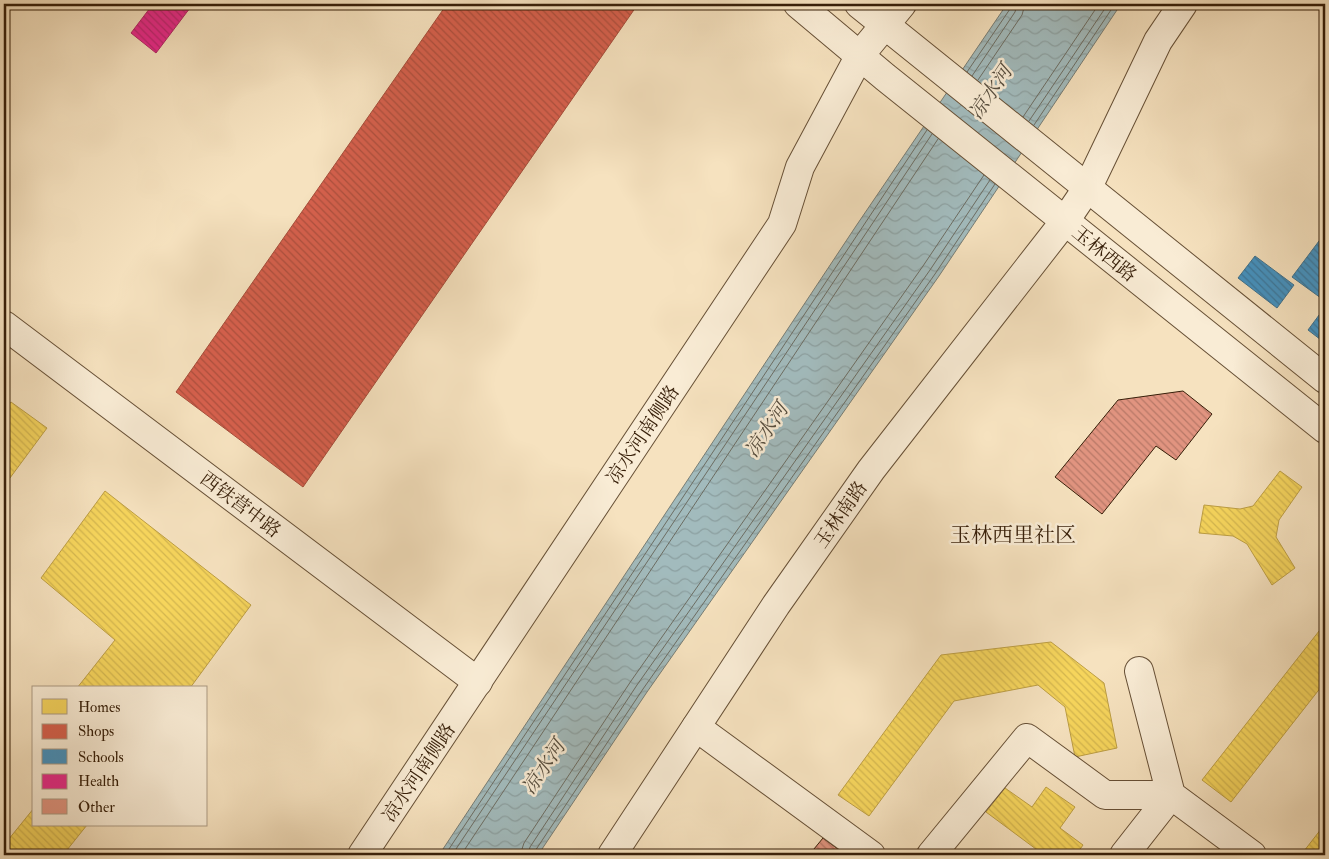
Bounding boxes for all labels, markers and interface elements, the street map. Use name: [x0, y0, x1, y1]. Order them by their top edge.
water label: 凉水河: [963, 58, 1019, 124]
street label: 玉林西路: [1067, 221, 1141, 287]
street label: 凉水河南侧路: [601, 381, 685, 489]
water label: 凉水河: [739, 396, 795, 462]
street label: 西铁营中路: [195, 467, 286, 543]
street label: 玉林南路: [809, 477, 872, 553]
district label: 玉林西里社区: [950, 522, 1076, 549]
legend: [32, 686, 208, 826]
text: Homes: [78, 698, 120, 717]
street label: 凉水河南侧路: [377, 719, 461, 827]
text: Shops: [78, 722, 114, 742]
water label: 凉水河: [516, 733, 572, 799]
text: Schools: [78, 748, 124, 767]
text: Health: [78, 772, 119, 791]
text: Other: [78, 798, 115, 817]

